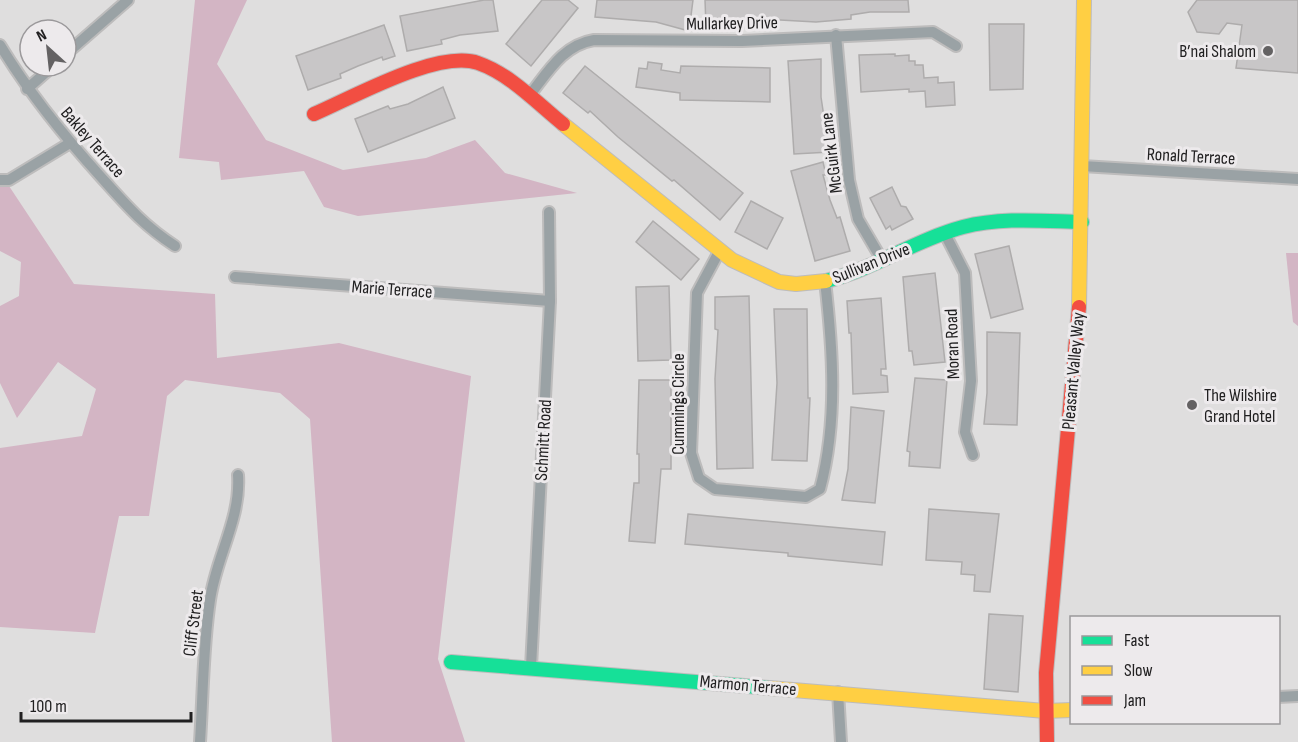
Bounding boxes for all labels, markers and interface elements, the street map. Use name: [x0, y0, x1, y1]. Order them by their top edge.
street label: Mullarkey Drive: [686, 12, 778, 35]
north arrow: [18, 18, 78, 78]
text: N: [34, 26, 50, 46]
place label: B’nai Shalom: [1179, 41, 1256, 62]
marker: B’nai Shalom: [1261, 44, 1275, 58]
street label: Bakley Terrace: [56, 103, 129, 182]
street label: McGuirk Lane: [816, 111, 847, 195]
street label: Ronald Terrace: [1146, 144, 1236, 169]
street label: Sullivan Drive: [830, 239, 913, 288]
street label: Marie Terrace: [351, 276, 433, 303]
street label: Moran Road: [941, 308, 964, 380]
street label: Pleasant Valley Way: [1058, 311, 1089, 431]
street label: Cummings Circle: [668, 353, 689, 455]
place label: The Wilshire Grand Hotel: [1204, 385, 1277, 427]
marker: The Wilshire Grand Hotel: [1185, 398, 1199, 412]
street label: Schmitt Road: [531, 399, 556, 481]
street label: Cliff Street: [179, 588, 208, 658]
legend: [1070, 616, 1280, 724]
text: Fast: [1124, 630, 1150, 651]
text: Slow: [1124, 660, 1153, 681]
street label: Marmon Terrace: [699, 671, 797, 700]
scale bar: [21, 685, 190, 723]
text: Jam: [1123, 690, 1146, 711]
text: 100 m: [30, 696, 67, 717]

